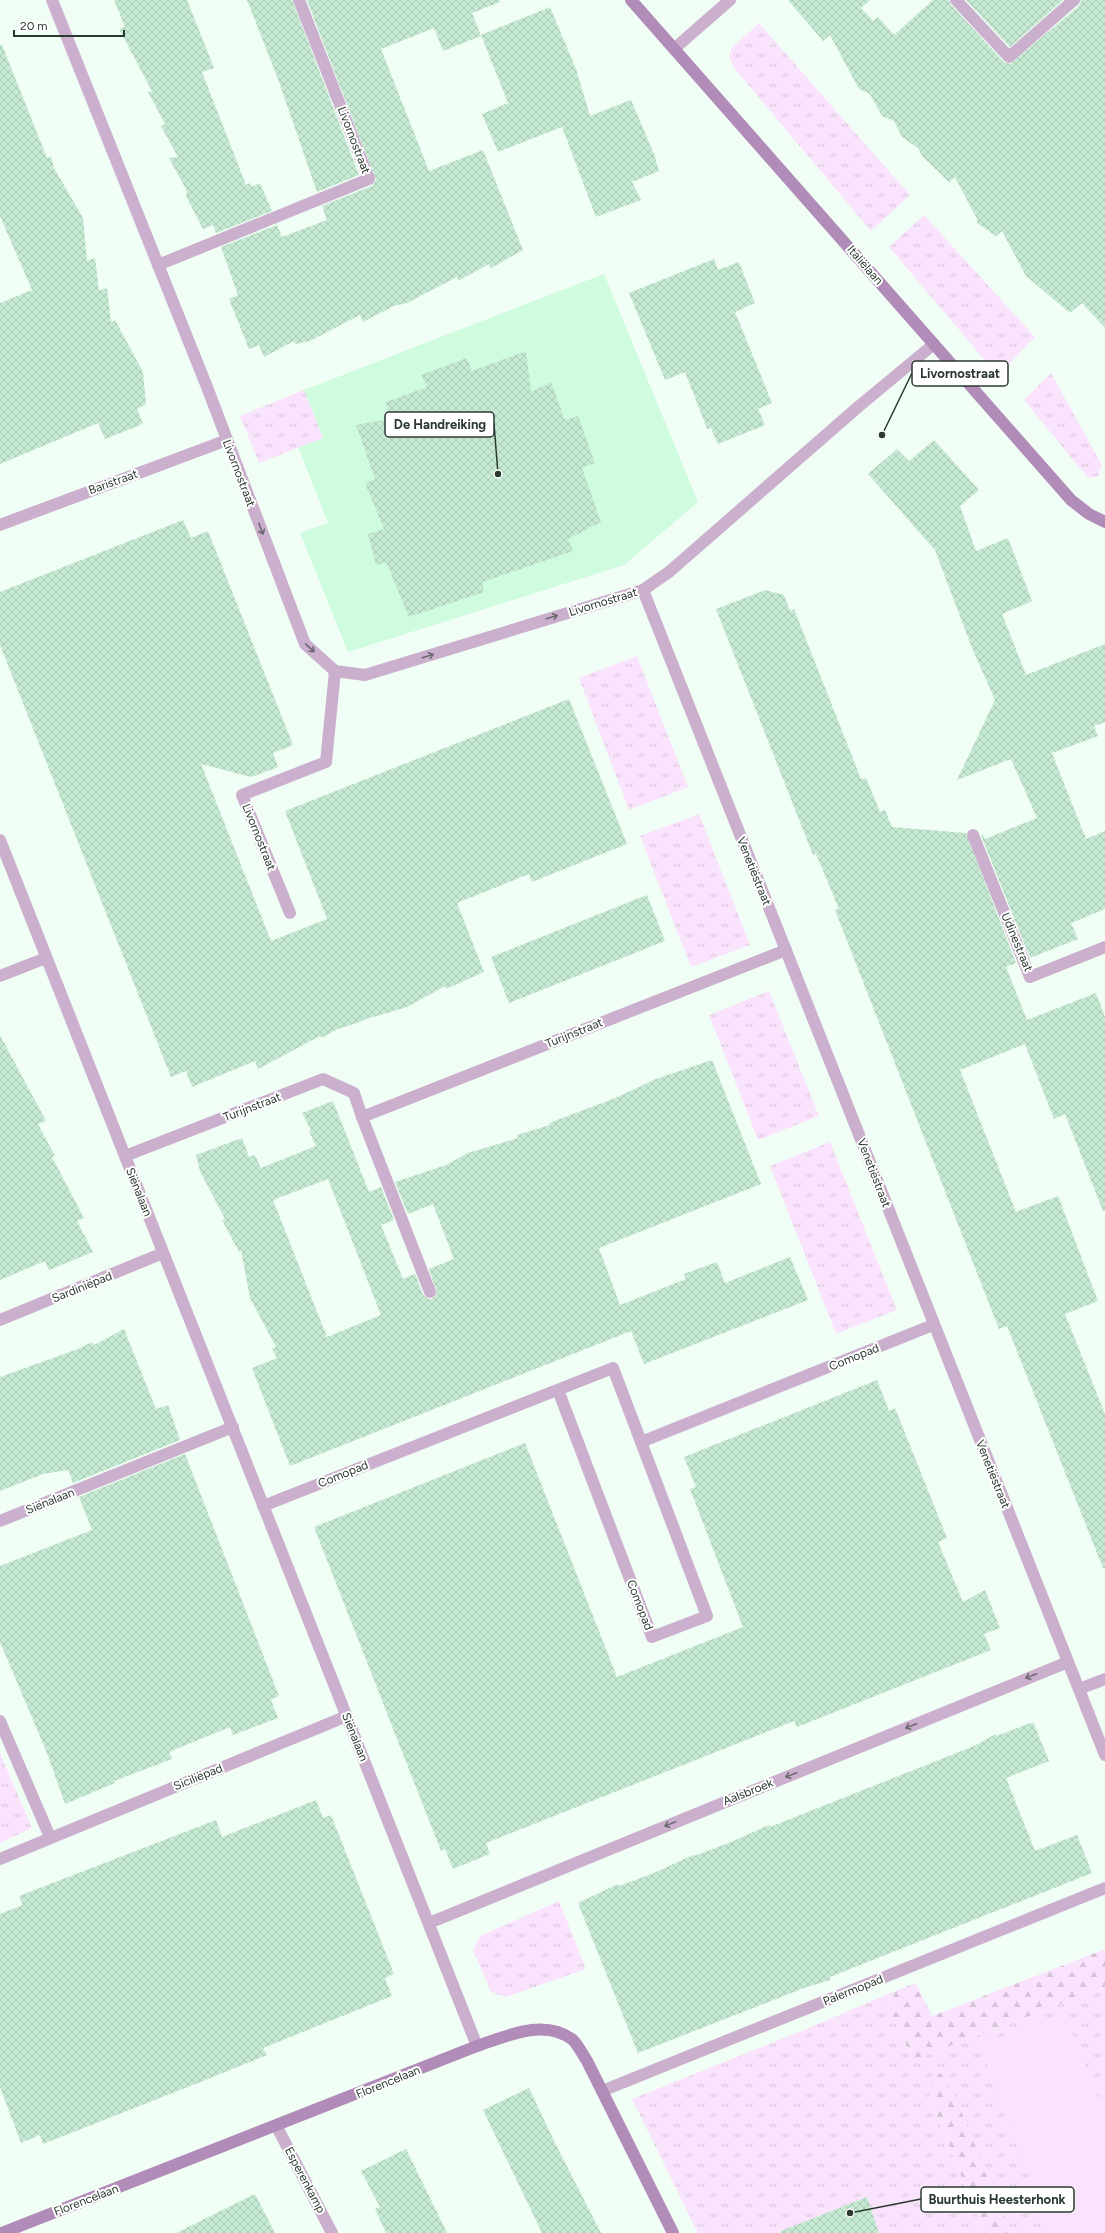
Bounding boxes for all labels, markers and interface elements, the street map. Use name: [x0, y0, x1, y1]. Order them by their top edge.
scale bar: [14, 12, 124, 38]
text: 20 m: [20, 19, 48, 33]
street label: Livornostraat: [335, 104, 373, 176]
street label: Italiëlaan: [844, 243, 886, 288]
callout: Livornostraat: [912, 361, 1008, 386]
text: Livornostraat: [920, 366, 1000, 381]
callout: De Handreiking: [385, 412, 494, 437]
text: De Handreiking: [394, 417, 486, 432]
street label: Livornostraat: [220, 437, 258, 509]
street label: Baristraat: [87, 467, 140, 497]
one-way arrow: [257, 522, 265, 534]
street label: Livornostraat: [567, 585, 639, 619]
one-way arrow: [545, 613, 558, 620]
one-way arrow: [305, 643, 315, 653]
one-way arrow: [421, 652, 434, 659]
street label: Livornostraat: [239, 802, 279, 873]
street label: Venetiëstraat: [734, 835, 774, 908]
street label: Udinestraat: [998, 910, 1036, 974]
street label: Turijnstraat: [543, 1015, 605, 1051]
street label: Turijnstraat: [221, 1089, 283, 1124]
street label: Venetiëstraat: [854, 1137, 894, 1210]
street label: Siënalaan: [123, 1166, 155, 1219]
street label: Sardiniëpad: [50, 1269, 114, 1305]
street label: Comopad: [827, 1341, 881, 1373]
street label: Venetiëstraat: [973, 1438, 1013, 1511]
street label: Comopad: [316, 1458, 370, 1490]
street label: Siënalaan: [24, 1485, 77, 1517]
street label: Comopad: [624, 1578, 656, 1632]
one-way arrow: [1026, 1673, 1038, 1681]
street label: Siënalaan: [339, 1711, 371, 1764]
one-way arrow: [906, 1722, 918, 1730]
street label: Siciliëpad: [171, 1761, 225, 1793]
one-way arrow: [785, 1771, 797, 1779]
street label: Aalsbroek: [721, 1776, 775, 1808]
one-way arrow: [665, 1820, 677, 1828]
street label: Palermopad: [821, 1972, 885, 2008]
street label: Florencelaan: [354, 2063, 422, 2101]
street label: Esperenkamp: [282, 2145, 328, 2215]
street label: Florencelaan: [52, 2181, 121, 2219]
callout: Buurthuis Heesterhonk: [921, 2187, 1074, 2212]
text: Buurthuis Heesterhonk: [928, 2192, 1066, 2207]

